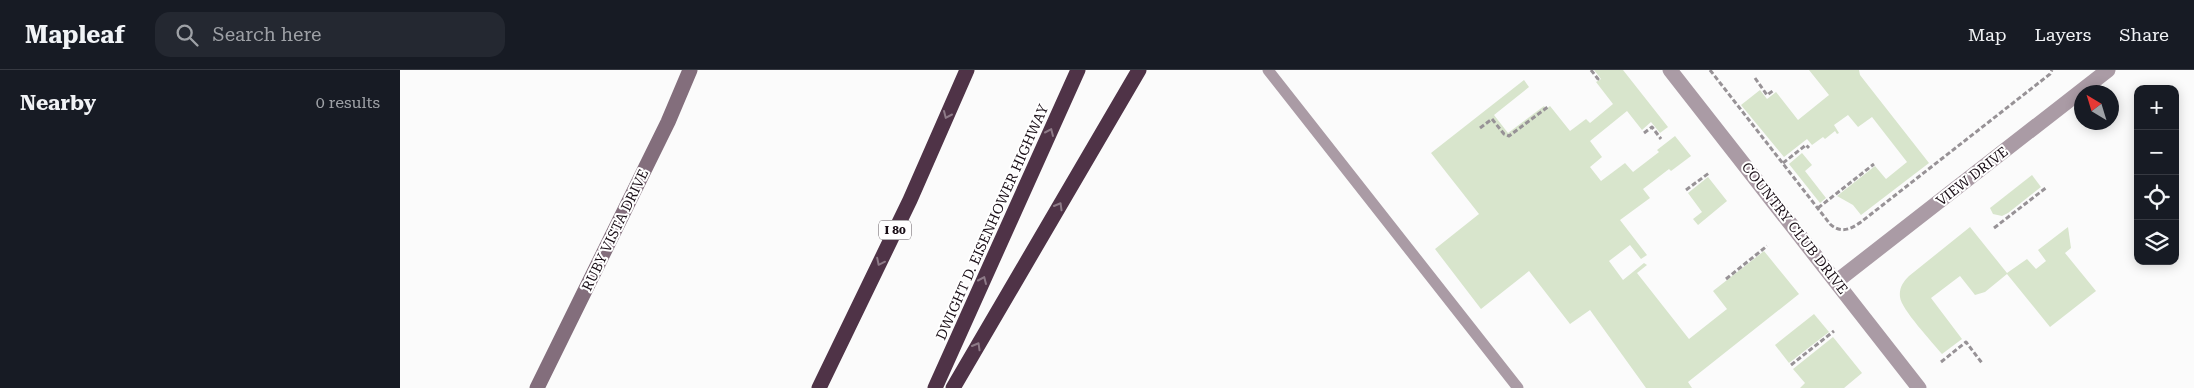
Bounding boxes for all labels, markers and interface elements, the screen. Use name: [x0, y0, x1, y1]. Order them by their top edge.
search box: [155, 12, 505, 57]
text: Mapleaf: [25, 21, 125, 49]
icon: search: [173, 21, 201, 49]
text: Search here: [213, 23, 321, 46]
text: Map: [1968, 24, 2007, 45]
text: Layers: [2035, 24, 2091, 45]
text: Share: [2119, 24, 2169, 45]
north arrow: [2074, 85, 2119, 130]
map controls: [2134, 85, 2179, 265]
button: +: [2134, 85, 2179, 130]
text: Nearby: [20, 91, 96, 115]
text: 0 results: [316, 93, 380, 112]
street label: DWIGHT D. EISENHOWER HIGHWAY: [933, 101, 1052, 342]
one-way arrow: [943, 110, 954, 119]
one-way arrow: [1044, 128, 1055, 137]
button: −: [2134, 130, 2179, 175]
street label: VIEW DRIVE: [1933, 143, 2011, 209]
street label: COUNTRY CLUB DRIVE: [1739, 159, 1851, 297]
street label: RUBY VISTA DRIVE: [579, 167, 651, 293]
button: locate: [2134, 175, 2179, 220]
one-way arrow: [1053, 202, 1063, 211]
road number: I 80: [879, 220, 911, 240]
button: layers: [2134, 220, 2179, 265]
one-way arrow: [875, 257, 886, 266]
one-way arrow: [977, 276, 988, 285]
one-way arrow: [971, 342, 981, 351]

